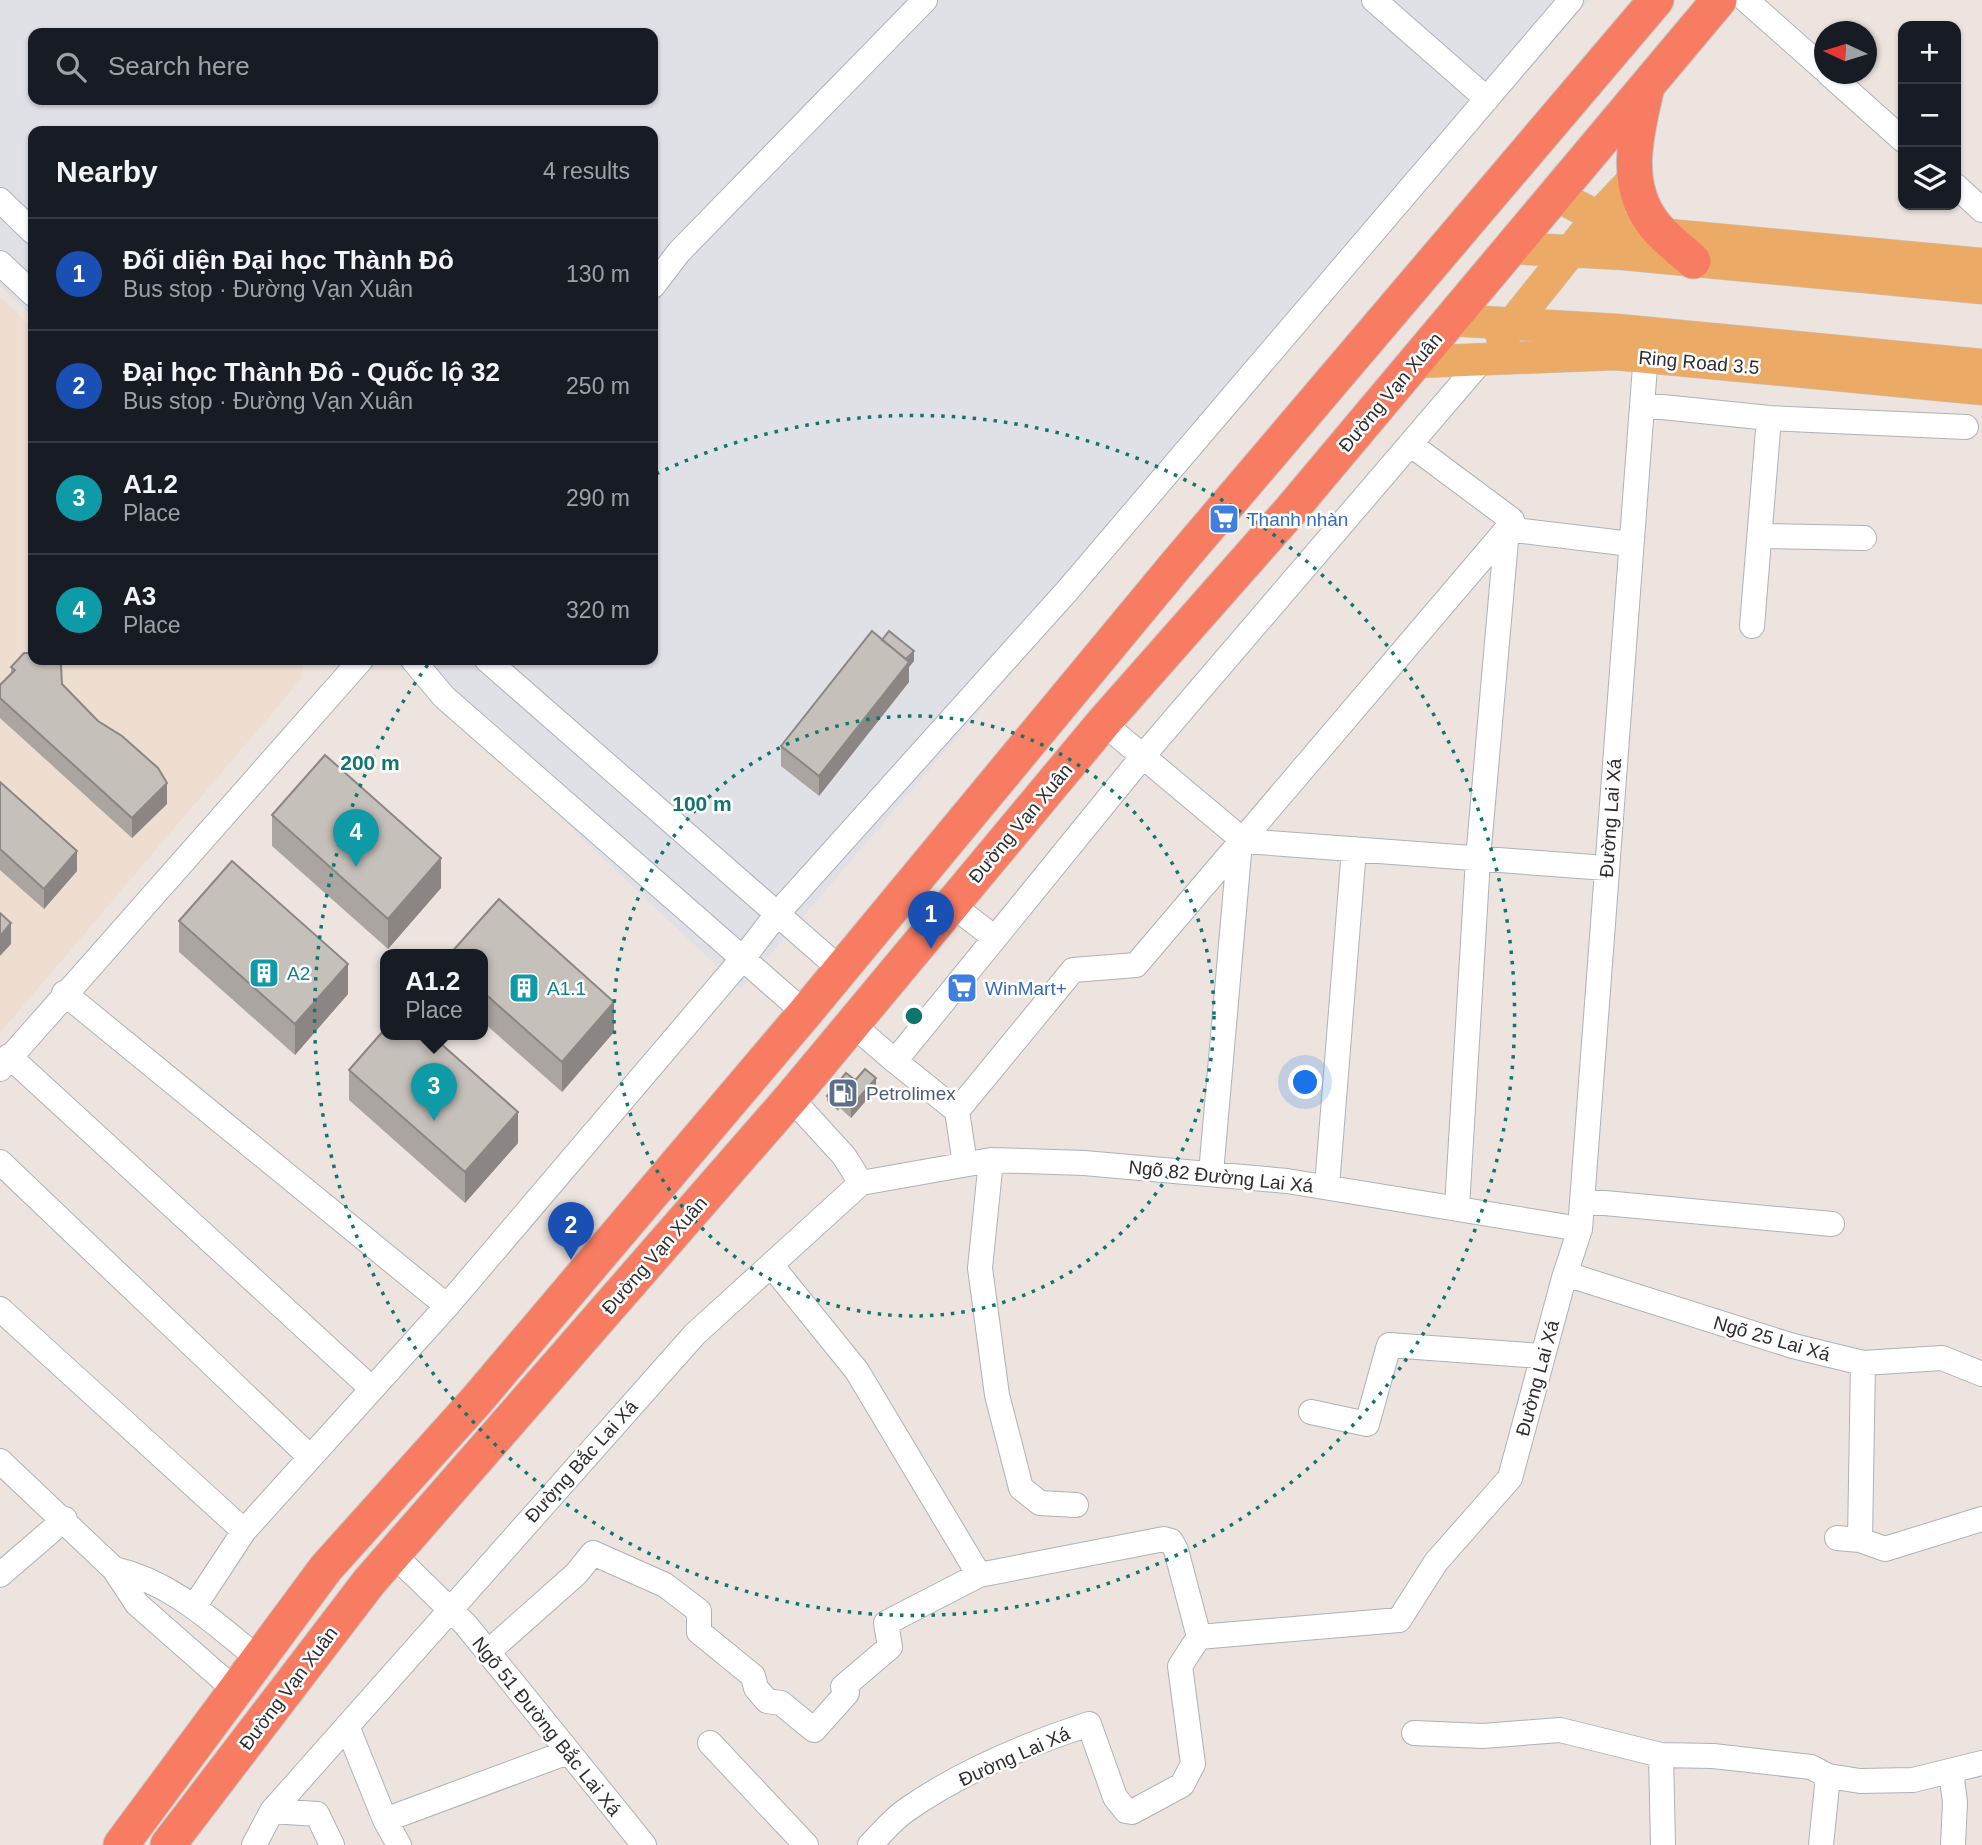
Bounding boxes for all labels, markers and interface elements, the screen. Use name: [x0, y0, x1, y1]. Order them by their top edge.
north arrow: [1814, 21, 1877, 84]
map controls: [1898, 21, 1961, 210]
button: +: [1898, 21, 1961, 84]
search box: [28, 28, 658, 105]
icon: search: [52, 48, 90, 86]
text: Search here: [108, 51, 250, 81]
button: −: [1898, 84, 1961, 147]
button: layers: [1898, 147, 1961, 210]
text: Nearby: [56, 155, 158, 188]
text: 4 results: [543, 158, 630, 184]
text: Đối diện Đại học Thành Đô: [123, 245, 454, 275]
text: 1: [73, 261, 85, 287]
text: 130 m: [566, 261, 630, 287]
text: Bus stop · Đường Vạn Xuân: [123, 276, 413, 302]
street label: Đường Vạn Xuân: [1335, 329, 1446, 456]
street label: Ring Road 3.5: [1638, 347, 1760, 378]
text: Đại học Thành Đô - Quốc lộ 32: [123, 357, 500, 387]
text: 2: [73, 373, 85, 399]
text: 250 m: [566, 373, 630, 399]
text: Bus stop · Đường Vạn Xuân: [123, 388, 413, 414]
text: A1.2: [123, 469, 178, 499]
text: 3: [73, 485, 85, 511]
text: 290 m: [566, 485, 630, 511]
text: Place: [123, 500, 181, 526]
supermarket icon: Thanh nhàn: [1207, 502, 1241, 536]
place label: Thanh nhàn: [1247, 509, 1348, 530]
text: A3: [123, 581, 156, 611]
text: 4: [73, 597, 85, 623]
text: 320 m: [566, 597, 630, 623]
text: Place: [123, 612, 181, 638]
text: 200 m: [340, 751, 400, 774]
street label: Đường Lai Xá: [1596, 757, 1625, 878]
street label: Đường Vạn Xuân: [965, 760, 1076, 887]
text: 100 m: [672, 792, 732, 815]
pin: 4: [333, 809, 379, 867]
pin: 1: [908, 891, 954, 949]
popup: [380, 949, 488, 1040]
building icon: A2: [247, 956, 281, 990]
place label: A2: [287, 963, 310, 984]
text: A1.2: [405, 966, 460, 996]
building icon: A1.1: [507, 971, 541, 1005]
supermarket icon: WinMart+: [945, 971, 979, 1005]
place label: A1.1: [547, 978, 586, 999]
place label: WinMart+: [985, 978, 1067, 999]
text: Place: [405, 997, 463, 1023]
centre of rings: [902, 1004, 926, 1028]
pin: 3: [411, 1063, 457, 1121]
your location: [1288, 1065, 1322, 1099]
fuel station icon: Petrolimex: [826, 1076, 860, 1110]
place label: Petrolimex: [866, 1083, 956, 1104]
street label: Ngõ 82 Đường Lai Xá: [1127, 1156, 1315, 1197]
street label: Đường Vạn Xuân: [598, 1192, 711, 1318]
pin: 2: [548, 1202, 594, 1260]
street label: Ngõ 25 Lai Xá: [1711, 1312, 1833, 1365]
street label: Đường Lai Xá: [1512, 1317, 1563, 1438]
street label: Đường Bắc Lai Xá: [521, 1396, 642, 1527]
street label: Đường Vạn Xuân: [235, 1623, 342, 1754]
street label: Ngõ 51 Đường Bắc Lai Xá: [468, 1633, 625, 1820]
street label: Đường Lai Xá: [955, 1722, 1073, 1790]

